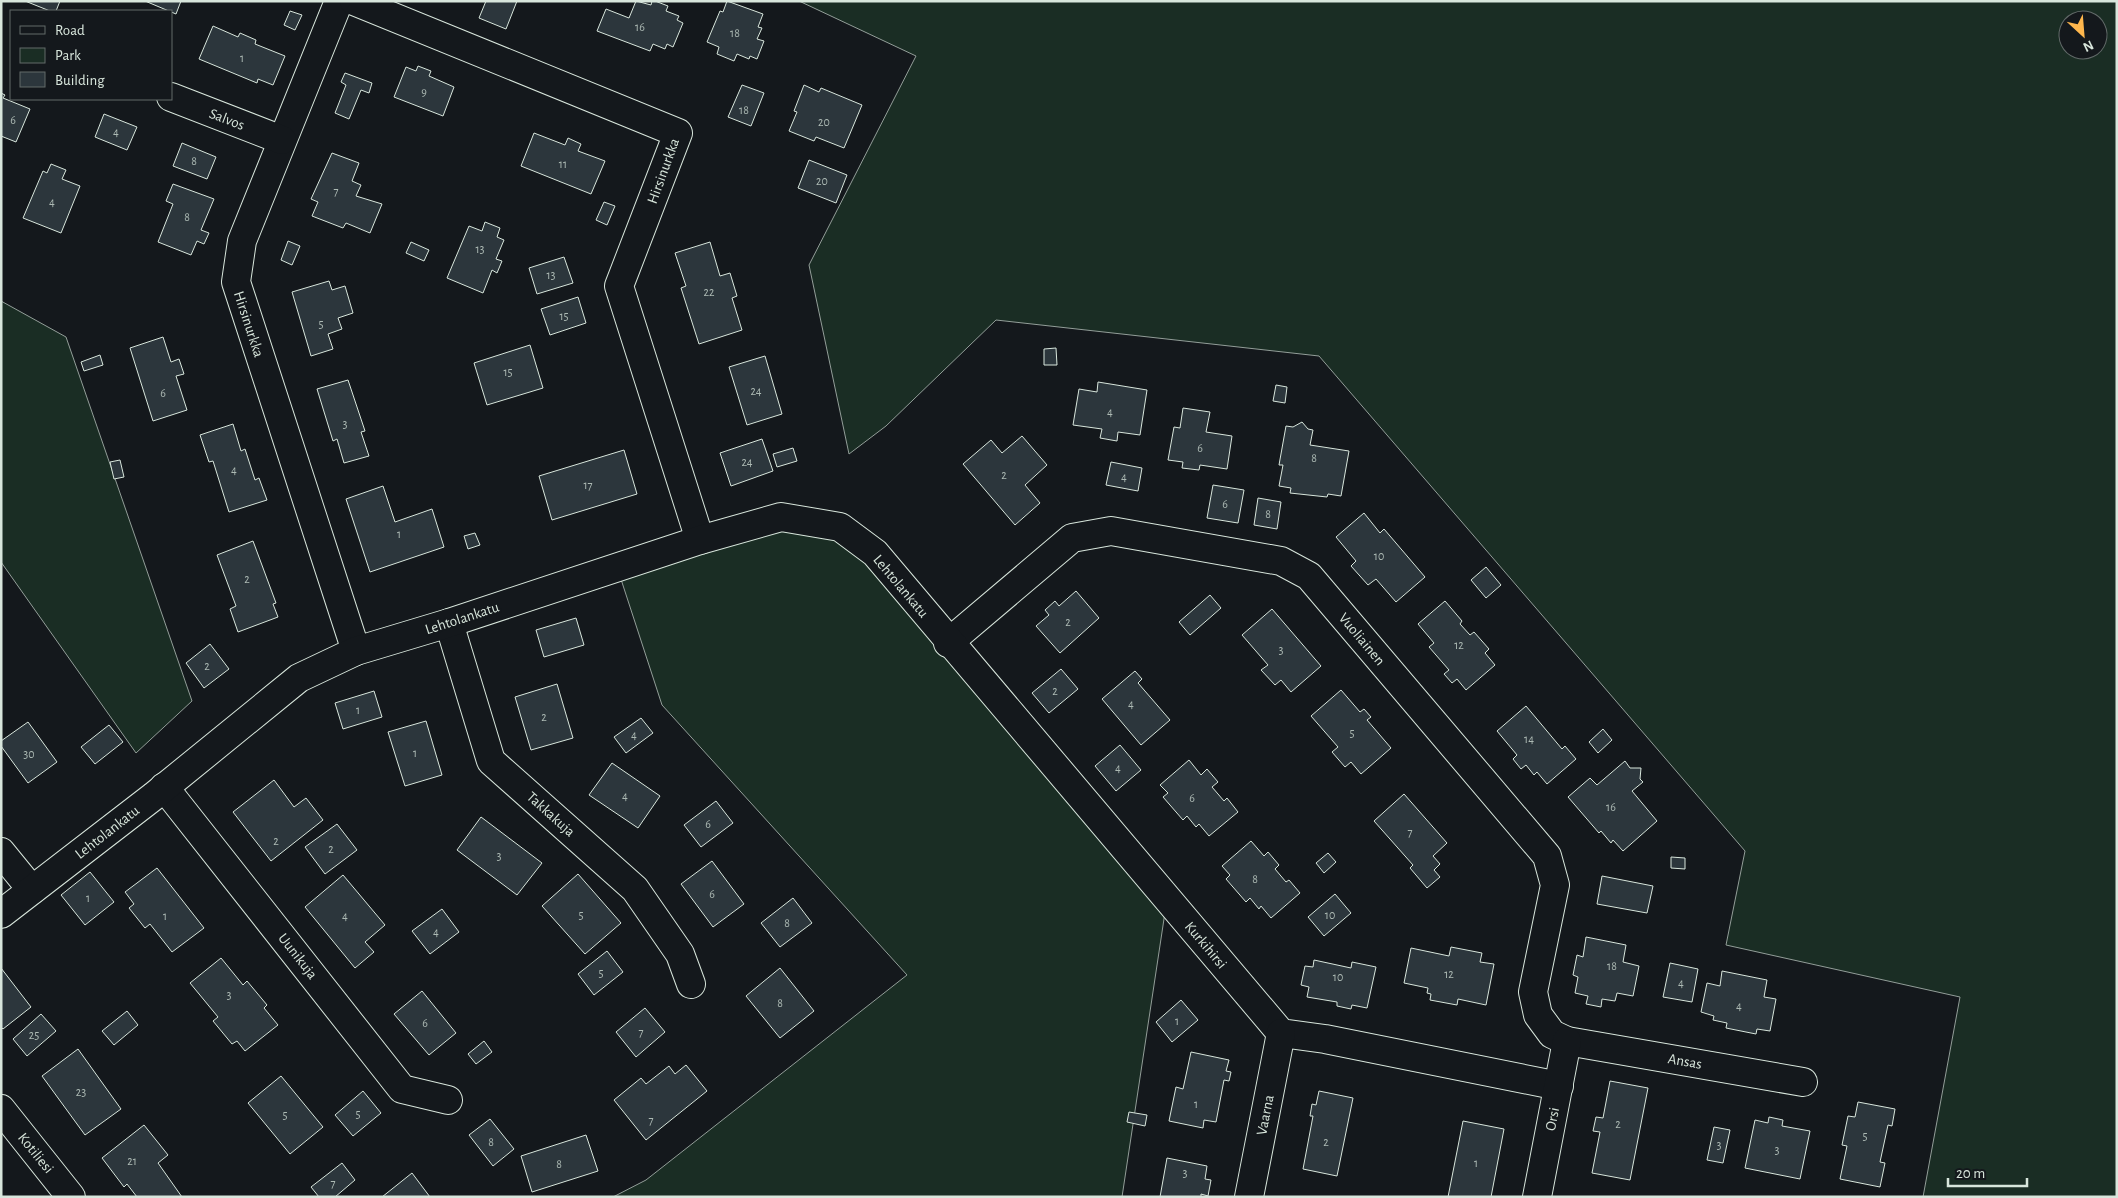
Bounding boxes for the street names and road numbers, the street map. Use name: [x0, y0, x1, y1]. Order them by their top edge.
street label: Salvos: [207, 106, 247, 133]
street label: Hirsinurkka: [645, 136, 682, 206]
street label: Hirsinurkka: [231, 289, 266, 359]
street label: Lehtolankatu: [870, 552, 931, 621]
street label: Lehtolankatu: [423, 599, 501, 637]
street label: Vuoliainen: [1336, 610, 1388, 668]
street label: Takkakuja: [524, 789, 578, 840]
street label: Lehtolankatu: [72, 803, 142, 862]
street label: Kurkihirsi: [1182, 919, 1229, 972]
street label: Uunikuja: [275, 931, 320, 982]
street label: Ansas: [1667, 1051, 1703, 1072]
street label: Vaarna: [1254, 1094, 1277, 1137]
street label: Orsi: [1543, 1106, 1562, 1132]
street label: Kotiliesi: [15, 1130, 56, 1176]

